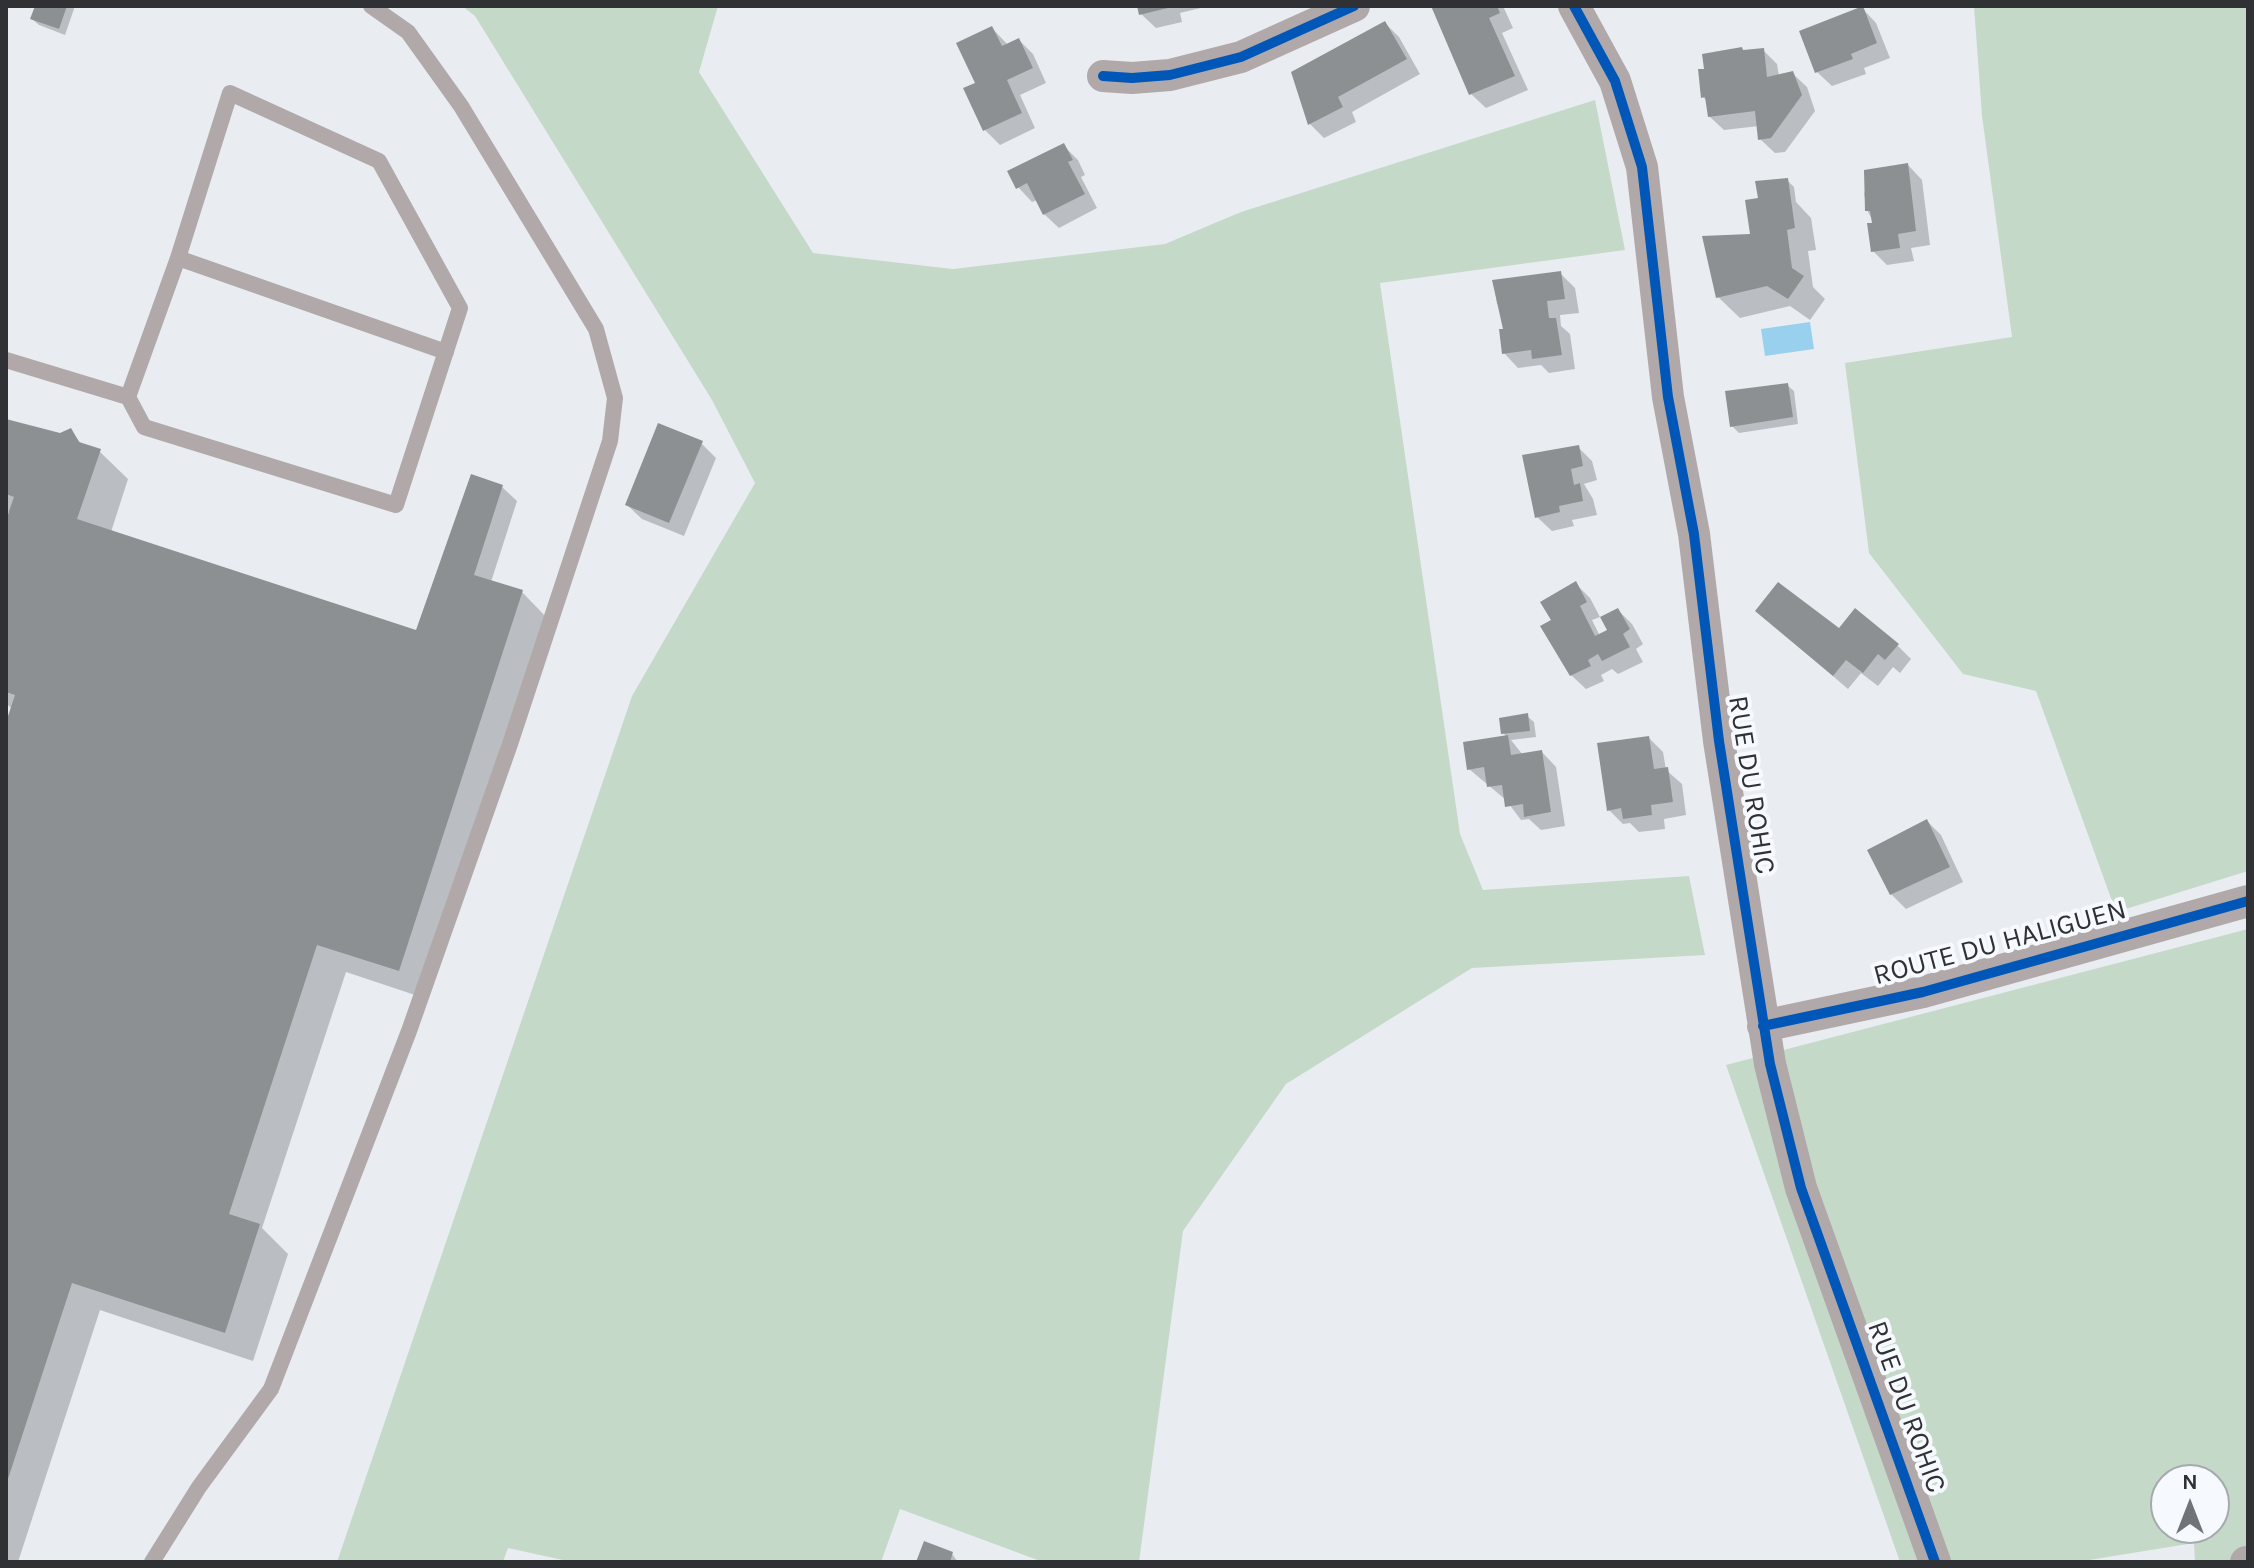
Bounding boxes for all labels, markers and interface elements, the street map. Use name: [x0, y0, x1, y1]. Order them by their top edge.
street label: RUE DU ROHIC: [1720, 693, 1782, 877]
street label: ROUTE DU HALIGUEN: [1870, 893, 2130, 993]
street label: RUE DU ROHIC: [1859, 1317, 1953, 1497]
north arrow: [2150, 1464, 2230, 1544]
text: N: [2182, 1469, 2198, 1495]

